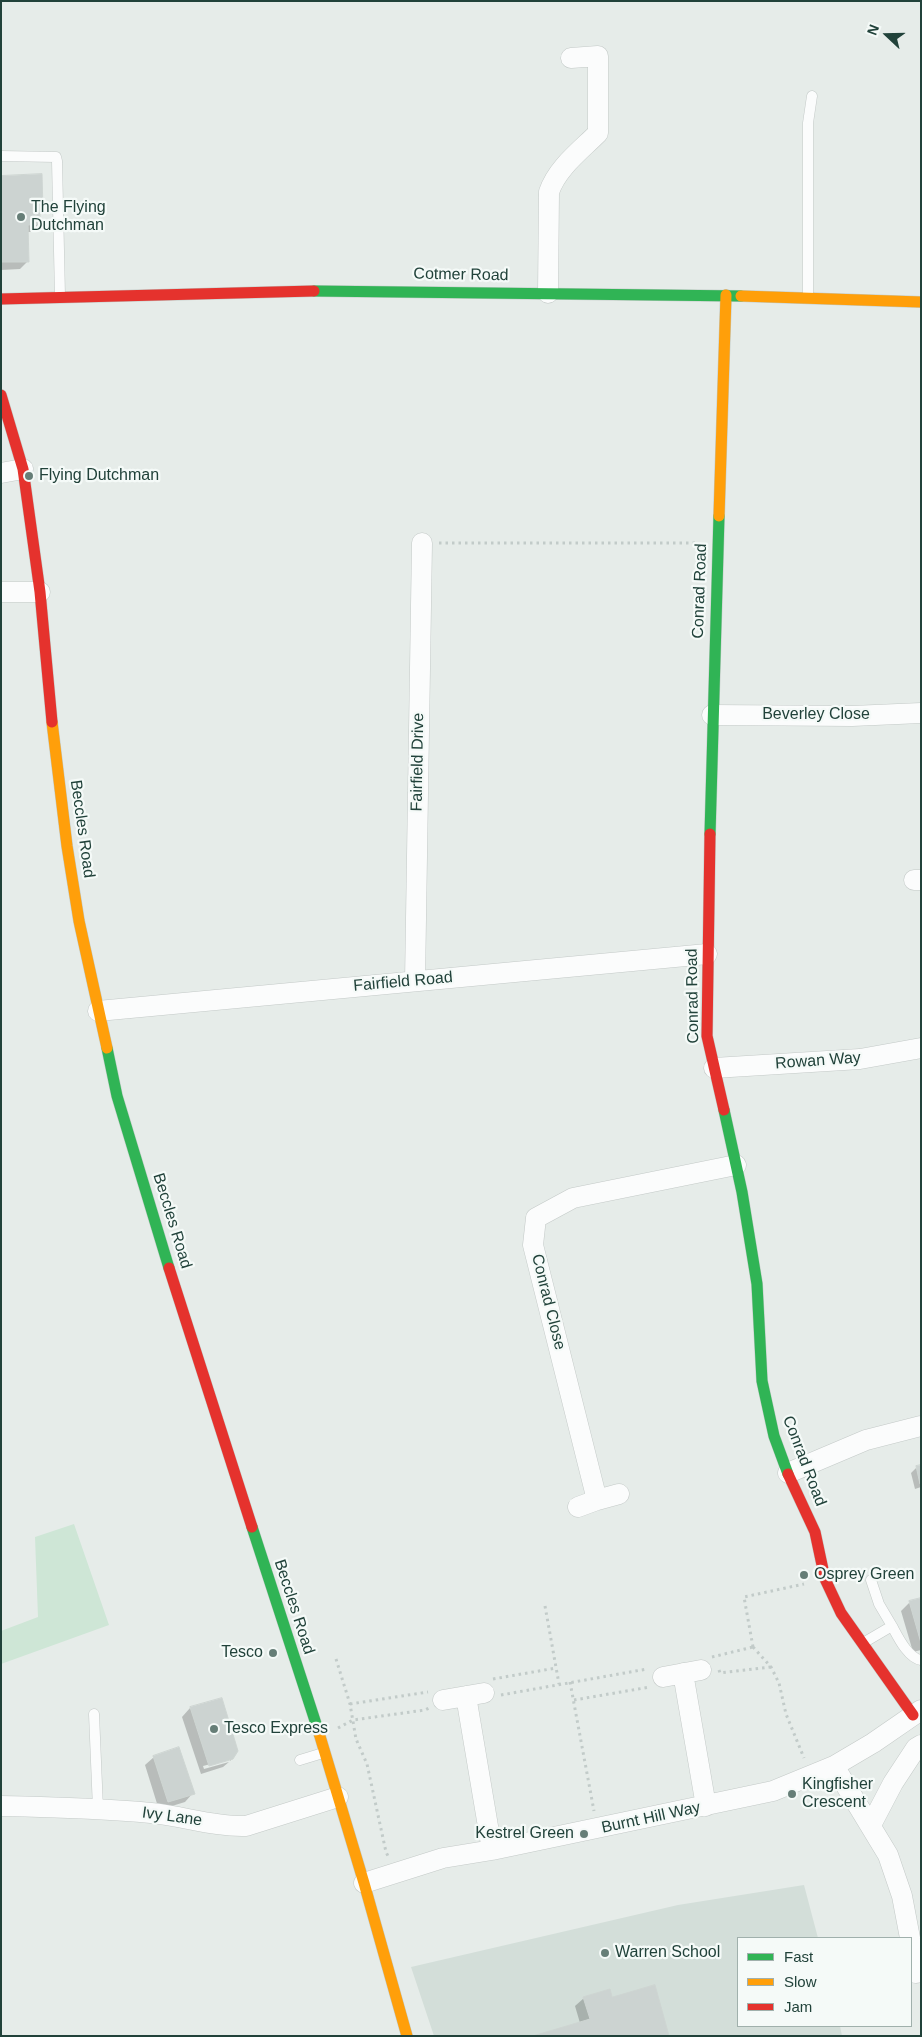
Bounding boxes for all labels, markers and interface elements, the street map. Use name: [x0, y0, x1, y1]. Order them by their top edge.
north arrow: [862, 10, 912, 60]
text: N: [864, 22, 882, 37]
place label: The Flying Dutchman: [31, 198, 106, 236]
marker: The Flying Dutchman: [15, 211, 27, 223]
street label: Cotmer Road: [413, 265, 509, 285]
place label: Flying Dutchman: [39, 466, 159, 486]
marker: Flying Dutchman: [23, 470, 35, 482]
street label: Conrad Road: [689, 543, 711, 639]
street label: Beverley Close: [762, 705, 870, 725]
street label: Fairfield Drive: [408, 712, 428, 812]
street label: Beccles Road: [66, 779, 98, 879]
street label: Conrad Road: [683, 948, 703, 1044]
street label: Fairfield Road: [353, 968, 453, 996]
street label: Rowan Way: [775, 1048, 861, 1074]
street label: Beccles Road: [148, 1171, 196, 1271]
street label: Conrad Close: [527, 1252, 569, 1352]
street label: Conrad Road: [778, 1413, 830, 1509]
street label: Beccles Road: [270, 1557, 318, 1657]
place label: Osprey Green: [814, 1565, 914, 1585]
marker: Osprey Green: [798, 1569, 810, 1581]
place label: Tesco: [221, 1643, 263, 1663]
marker: Tesco: [267, 1647, 279, 1659]
place label: Tesco Express: [224, 1719, 328, 1739]
marker: Tesco Express: [208, 1723, 220, 1735]
place label: Kingfisher Crescent: [802, 1775, 873, 1813]
marker: Kingfisher Crescent: [786, 1788, 798, 1800]
street label: Burnt Hill Way: [600, 1798, 702, 1838]
street label: Ivy Lane: [141, 1803, 203, 1831]
place label: Kestrel Green: [475, 1824, 574, 1844]
marker: Kestrel Green: [578, 1828, 590, 1840]
legend: [737, 1937, 912, 2027]
place label: Warren School: [615, 1943, 720, 1963]
marker: Warren School: [599, 1947, 611, 1959]
text: Fast: [784, 1948, 813, 1965]
text: Slow: [784, 1973, 817, 1990]
text: Jam: [784, 1998, 812, 2015]

